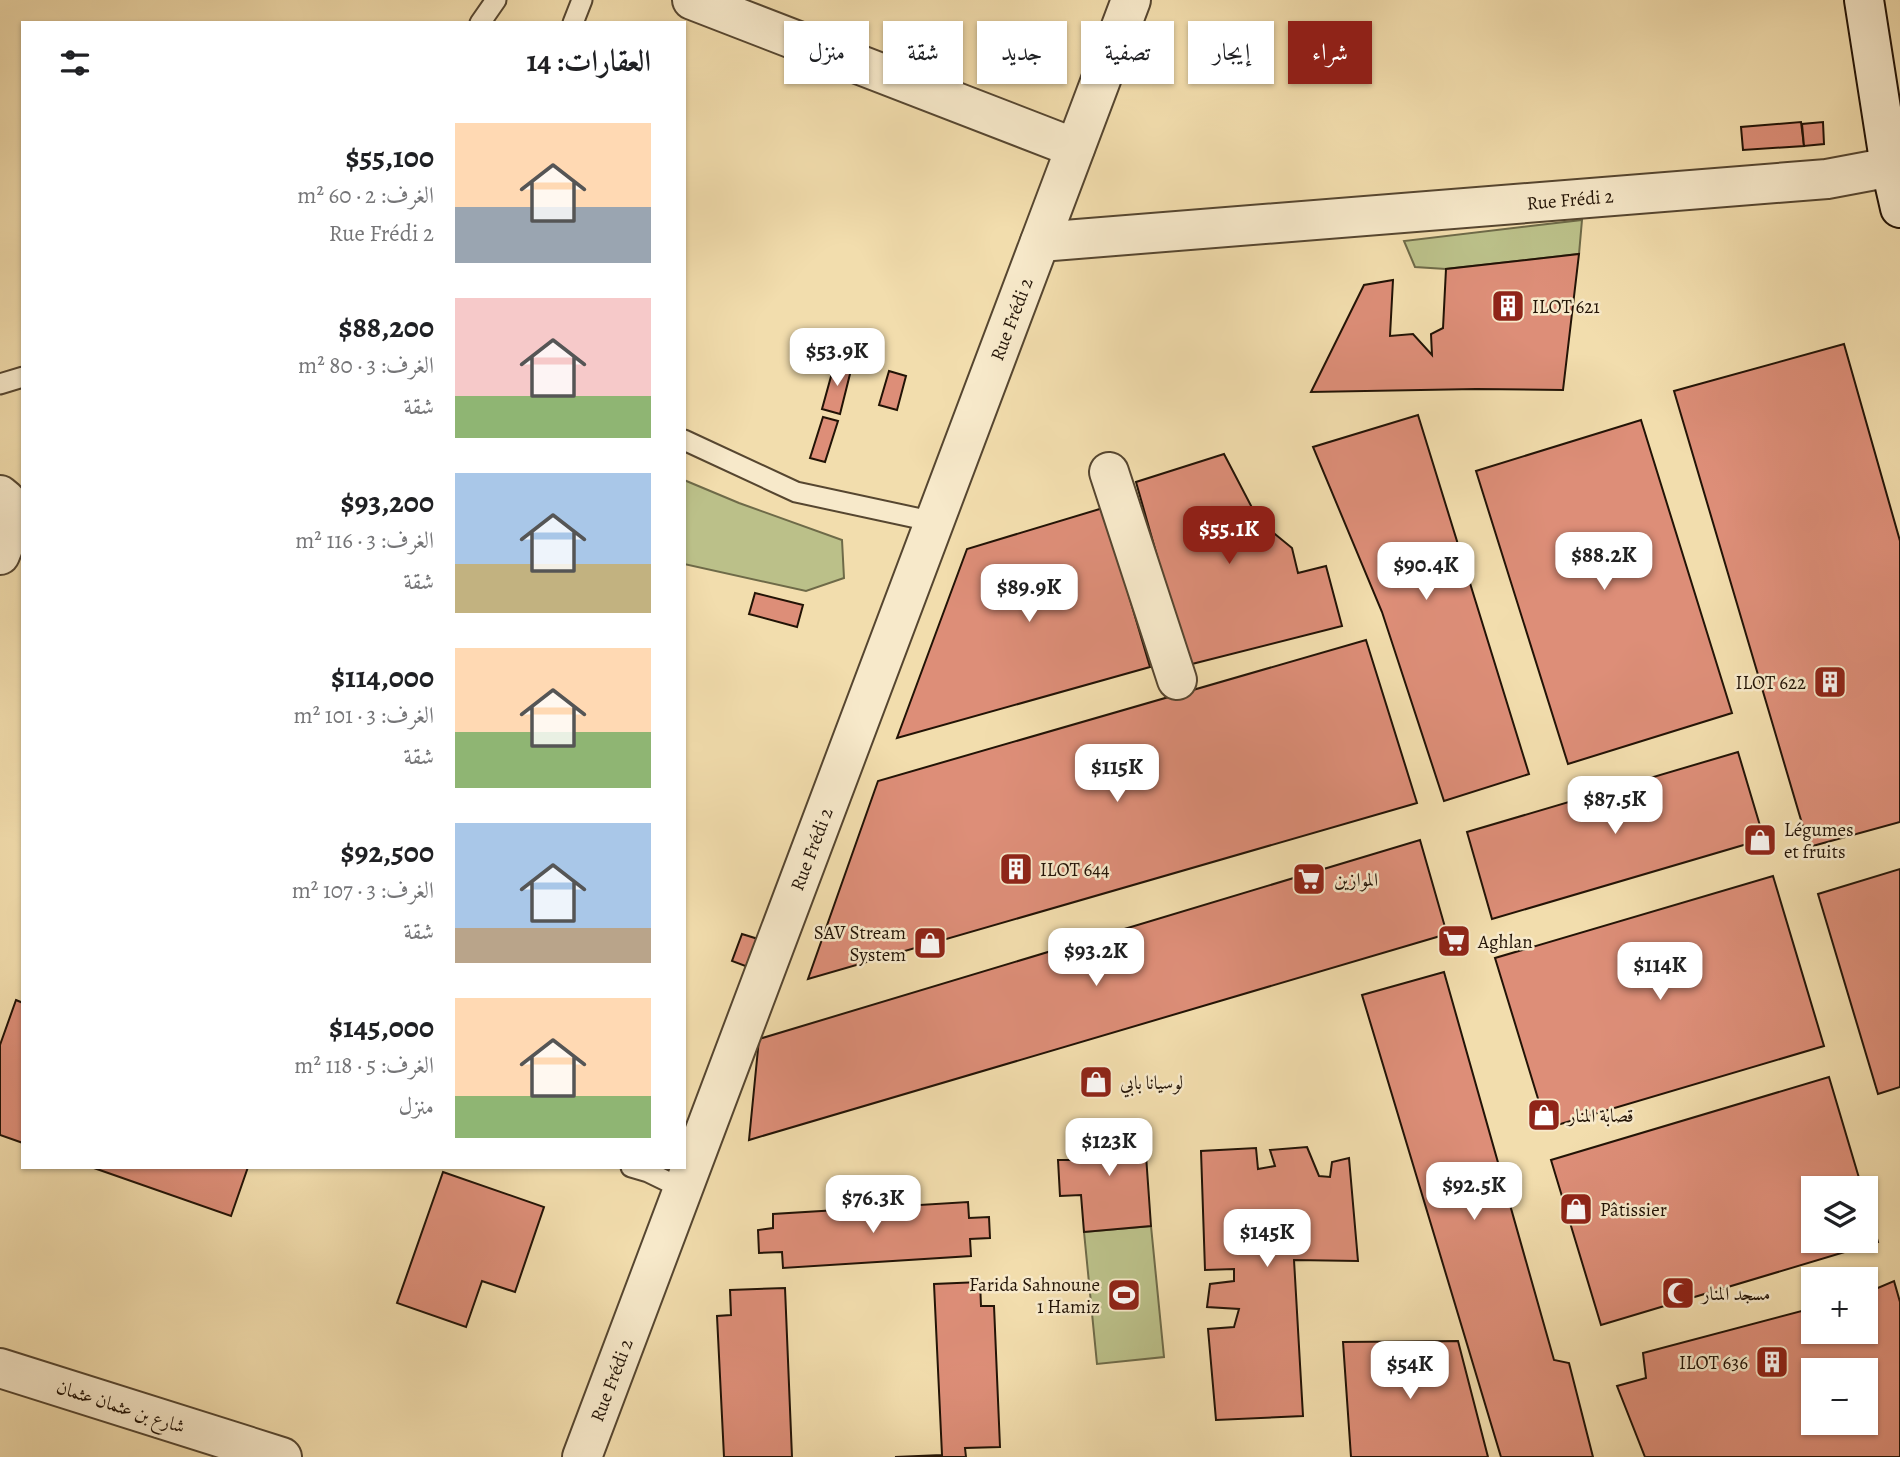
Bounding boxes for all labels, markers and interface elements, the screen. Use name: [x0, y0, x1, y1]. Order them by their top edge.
chip: منزل: [784, 21, 869, 84]
chip: شقة: [883, 21, 963, 84]
chip: جديد: [977, 21, 1067, 84]
chip: تصفية: [1081, 21, 1174, 84]
chip: إيجار: [1188, 21, 1274, 84]
chip: شراء: [1288, 21, 1372, 84]
text: العقارات: 14: [527, 41, 651, 81]
icon: filters: [56, 44, 94, 82]
text: $55,100: [345, 137, 434, 177]
icon: home: [511, 151, 595, 235]
text: الغرف: 2 · 60 m²: [297, 180, 434, 211]
street label: Rue Frédi 2: [1526, 183, 1615, 217]
text: Rue Frédi 2: [329, 218, 434, 249]
street label: Rue Frédi 2: [984, 274, 1040, 365]
building icon: ILOT 621: [1489, 287, 1527, 325]
place label: ILOT 621: [1532, 294, 1600, 320]
text: $88,200: [338, 307, 434, 347]
icon: home: [511, 326, 595, 410]
pin: $53.9K: [780, 328, 894, 388]
text: $53.9K: [806, 335, 868, 366]
text: الغرف: 3 · 80 m²: [298, 350, 434, 381]
text: شقة: [404, 391, 434, 422]
text: $93,200: [340, 482, 434, 522]
icon: home: [511, 501, 595, 585]
pin: $55.1K: [1172, 506, 1286, 566]
text: $55.1K: [1199, 513, 1259, 544]
text: الغرف: 3 · 116 m²: [295, 525, 434, 556]
pin: $88.2K: [1547, 532, 1661, 592]
text: $88.2K: [1571, 539, 1637, 570]
pin: $90.4K: [1369, 542, 1483, 602]
text: $90.4K: [1393, 549, 1459, 580]
pin: $89.9K: [972, 564, 1086, 624]
text: شقة: [404, 566, 434, 597]
text: $89.9K: [997, 571, 1061, 602]
text: $114,000: [331, 657, 434, 697]
building icon: ILOT 622: [1811, 663, 1849, 701]
place label: ILOT 622: [1736, 670, 1806, 696]
icon: home: [511, 676, 595, 760]
text: الغرف: 3 · 101 m²: [294, 700, 434, 731]
text: شقة: [404, 741, 434, 772]
pin: $115K: [1068, 744, 1166, 804]
text: $115K: [1091, 751, 1143, 782]
pin: $87.5K: [1558, 776, 1672, 836]
text: $87.5K: [1584, 783, 1646, 814]
street label: Rue Frédi 2: [784, 804, 840, 895]
place label: Légumes et fruits: [1784, 817, 1854, 865]
shop icon: Légumes et fruits: [1741, 821, 1779, 859]
text: $92,500: [341, 832, 434, 872]
building icon: ILOT 644: [997, 850, 1035, 888]
icon: home: [511, 851, 595, 935]
place label: ILOT 644: [1040, 857, 1110, 883]
supermarket icon: الموازين: [1290, 860, 1328, 898]
place label: الموازين: [1334, 867, 1378, 893]
text: الغرف: 3 · 107 m²: [292, 875, 434, 906]
text: شقة: [404, 916, 434, 947]
place label: SAV Stream System: [814, 920, 906, 968]
supermarket icon: Aghlan: [1435, 922, 1473, 960]
shop icon: SAV Stream System: [911, 924, 949, 962]
pin: $93.2K: [1039, 928, 1153, 988]
place label: Aghlan: [1477, 929, 1533, 955]
text: $93.2K: [1064, 935, 1128, 966]
pin: $114K: [1611, 942, 1709, 1002]
text: $114K: [1633, 949, 1687, 980]
text: $145,000: [329, 1007, 434, 1047]
icon: home: [511, 1026, 595, 1110]
text: الغرف: 5 · 118 m²: [294, 1050, 434, 1081]
shop icon: لوسيانا بابي: [1077, 1063, 1115, 1101]
place label: لوسيانا بابي: [1120, 1070, 1183, 1098]
text: منزل: [399, 1091, 434, 1122]
shop icon: قصابة المنار: [1525, 1096, 1563, 1134]
place label: قصابة المنار: [1566, 1103, 1634, 1129]
pin: $123K: [1060, 1118, 1158, 1178]
text: $123K: [1081, 1125, 1137, 1156]
pin: $92.5K: [1417, 1162, 1531, 1222]
text: $92.5K: [1442, 1169, 1506, 1200]
pin: $76.3K: [816, 1176, 930, 1235]
map controls: [1801, 1176, 1878, 1435]
button: layers: [1801, 1176, 1878, 1253]
text: $76.3K: [842, 1182, 904, 1213]
shop icon: Pâtissier: [1557, 1190, 1595, 1228]
place label: Pâtissier: [1600, 1197, 1667, 1223]
pin: $145K: [1218, 1210, 1316, 1269]
text: $145K: [1240, 1216, 1294, 1247]
button: +: [1801, 1267, 1878, 1344]
place label: Farida Sahnoune 1 Hamiz: [969, 1272, 1100, 1320]
mosque icon: مسجد المنار: [1659, 1274, 1697, 1312]
sports icon: Farida Sahnoune 1 Hamiz: [1105, 1276, 1143, 1314]
place label: مسجد المنار: [1700, 1281, 1770, 1307]
street label: Rue Frédi 2: [584, 1335, 640, 1426]
pin: $54K: [1369, 1342, 1451, 1401]
building icon: ILOT 636: [1753, 1343, 1791, 1381]
text: $54K: [1387, 1348, 1433, 1379]
place label: ILOT 636: [1679, 1350, 1748, 1376]
button: −: [1801, 1358, 1878, 1435]
street label: شارع بن عثمان عثمان: [52, 1374, 188, 1442]

